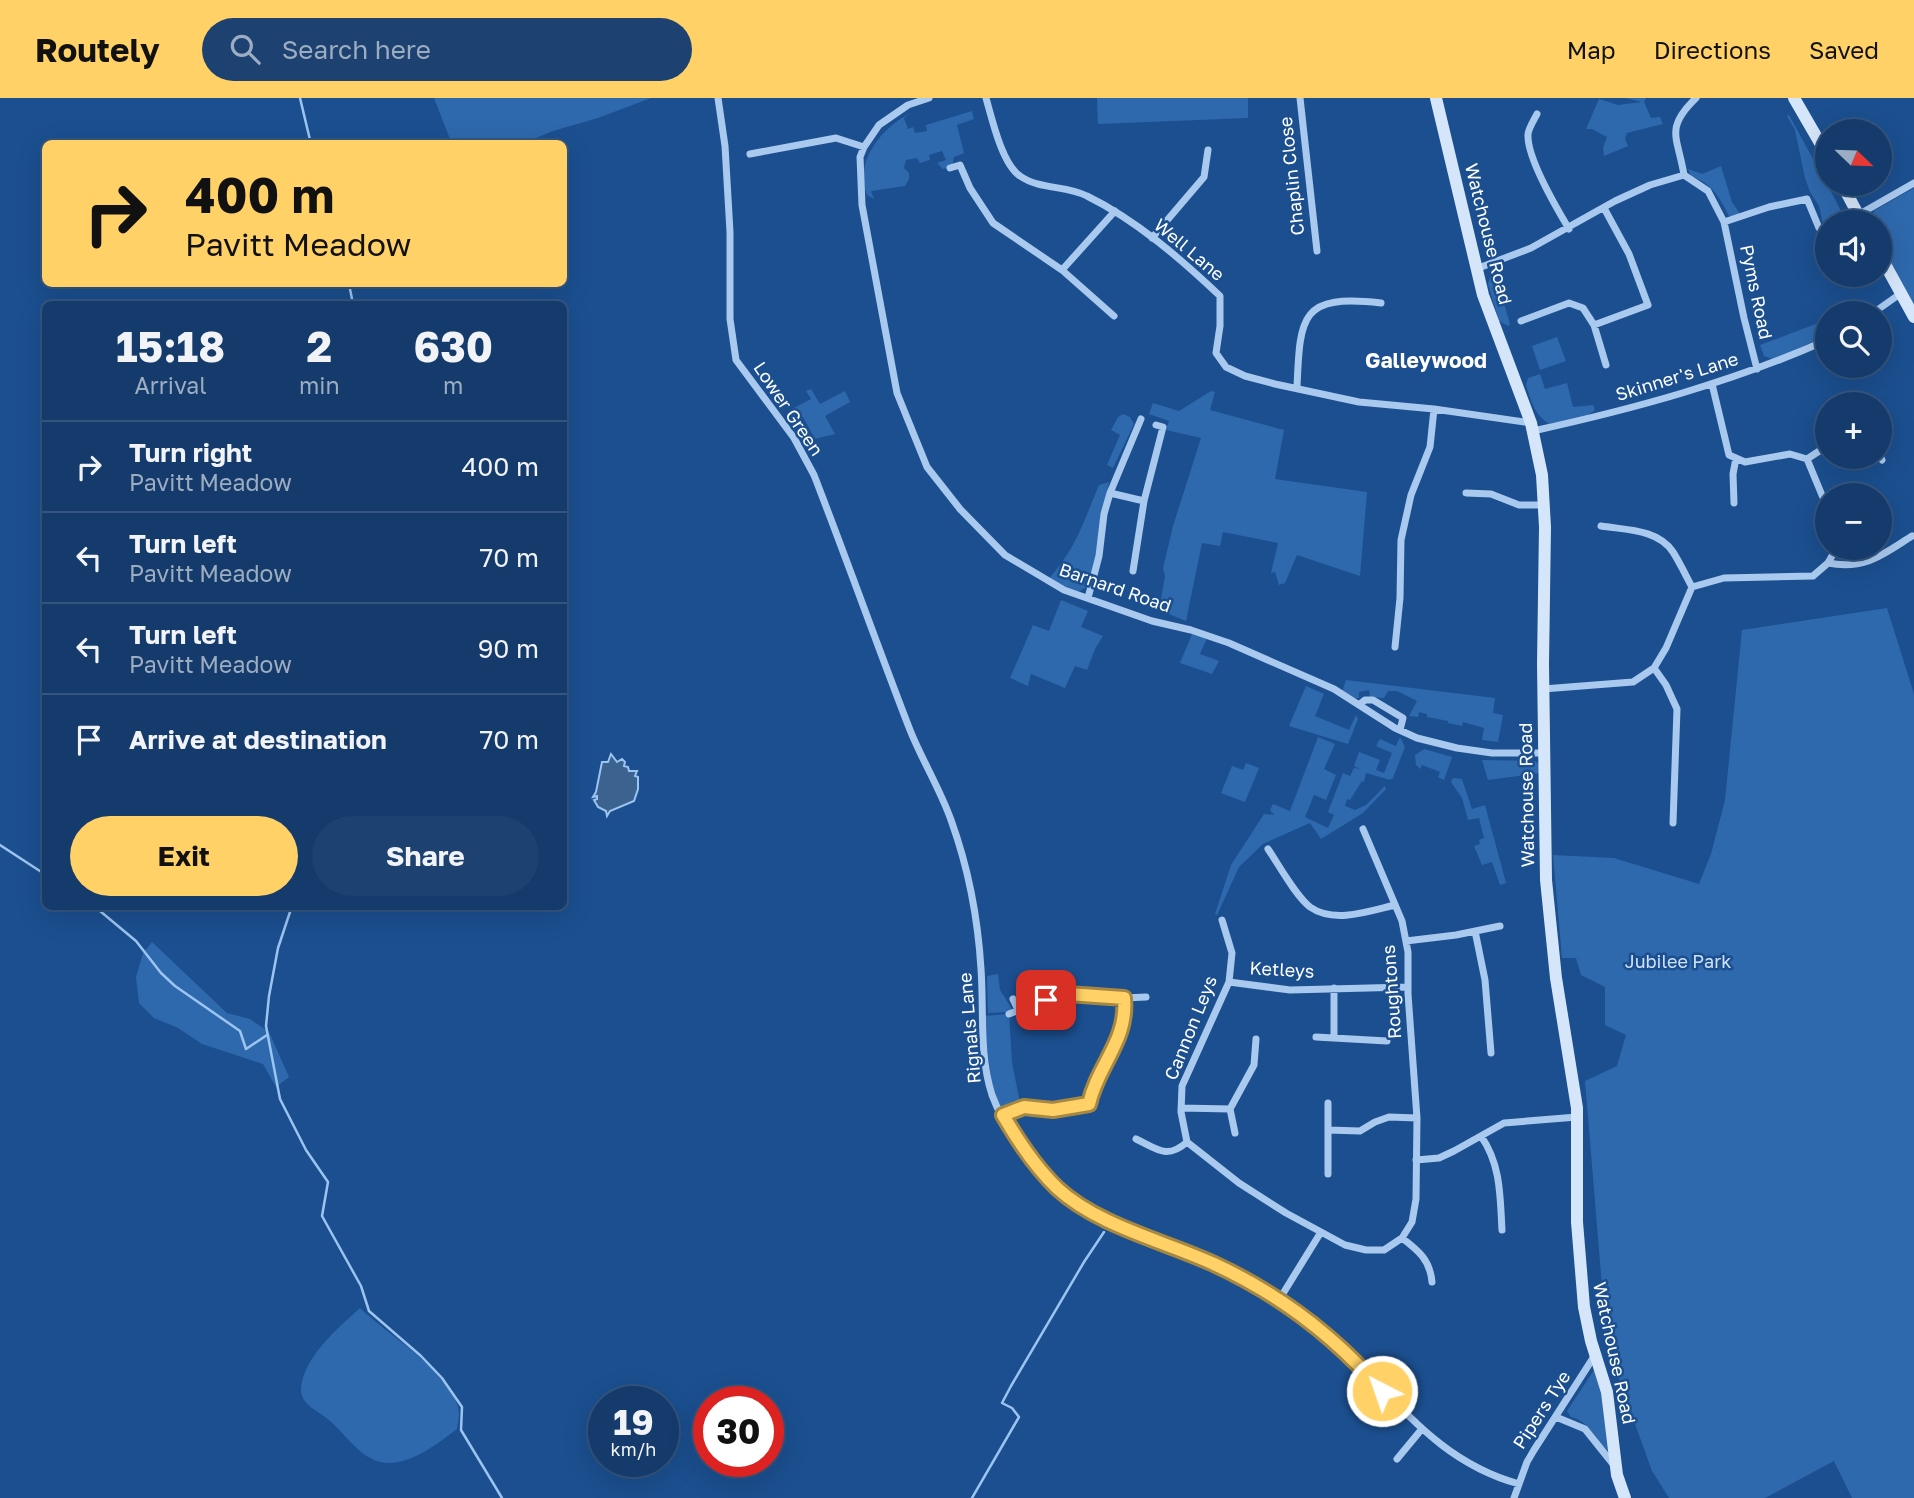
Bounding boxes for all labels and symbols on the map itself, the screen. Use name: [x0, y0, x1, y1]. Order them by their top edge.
street label: Chaplin Close: [1274, 116, 1308, 237]
north arrow: [1815, 119, 1892, 196]
street label: Watchouse Road: [1461, 161, 1517, 307]
street label: Well Lane: [1150, 213, 1229, 285]
street label: Pyms Road: [1736, 242, 1778, 341]
district label: Galleywood: [1365, 347, 1487, 373]
street label: Skinner's Lane: [1613, 347, 1741, 405]
street label: Lower Green: [749, 357, 828, 460]
street label: Barnard Road: [1056, 558, 1174, 617]
street label: Watchouse Road: [1514, 722, 1538, 868]
street label: Roughtons: [1377, 944, 1405, 1040]
park label: Jubilee Park: [1625, 950, 1731, 972]
street label: Ketleys: [1249, 956, 1315, 982]
pin: [1016, 970, 1076, 1030]
street label: Rignals Lane: [953, 972, 985, 1084]
street label: Cannon Leys: [1159, 972, 1221, 1083]
street label: Watchouse Road: [1589, 1280, 1641, 1426]
position arrow: [1345, 1354, 1419, 1428]
street label: Pipers Tye: [1508, 1366, 1575, 1453]
speed limit sign: 30: [693, 1386, 784, 1477]

